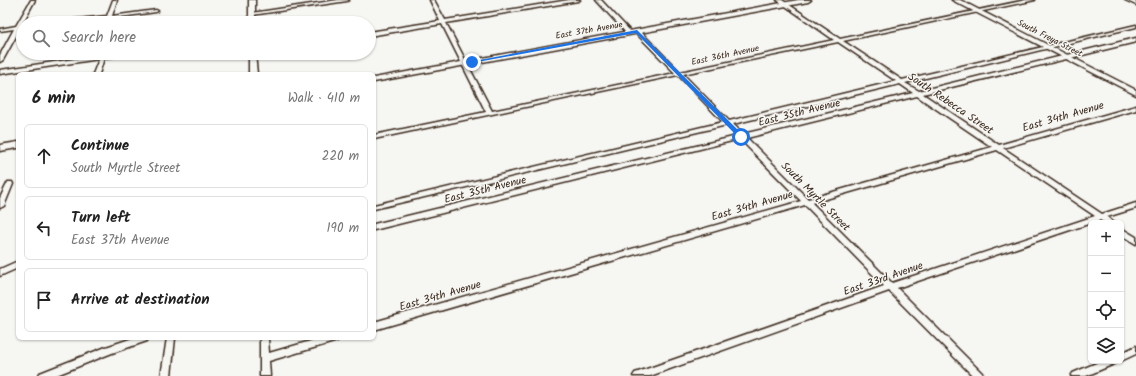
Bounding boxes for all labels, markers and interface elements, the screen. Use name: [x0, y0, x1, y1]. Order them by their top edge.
street label: South Freya Street: [1014, 15, 1086, 62]
search box: [16, 16, 376, 60]
street label: East 37th Avenue: [554, 17, 624, 44]
text: Search here: [62, 26, 136, 50]
icon: search: [30, 27, 52, 49]
street label: East 36th Avenue: [690, 41, 760, 70]
route end: [463, 53, 481, 71]
street label: South Rebecca Street: [904, 68, 998, 140]
text: 6 min: [32, 85, 76, 112]
text: Walk · 410 m: [288, 88, 360, 109]
street label: East 35th Avenue: [756, 94, 842, 132]
street label: East 34th Avenue: [1020, 97, 1106, 137]
route start: [732, 128, 750, 146]
text: Continue: [71, 134, 129, 158]
icon: ahead: [33, 145, 55, 167]
text: 220 m: [322, 146, 359, 167]
text: South Myrtle Street: [71, 158, 180, 179]
street label: South Myrtle Street: [776, 158, 855, 236]
street label: East 35th Avenue: [442, 171, 528, 209]
street label: East 34th Avenue: [709, 186, 795, 226]
text: Turn left: [71, 206, 131, 230]
icon: left: [33, 217, 55, 239]
text: 190 m: [327, 218, 359, 239]
map controls: [1088, 220, 1124, 364]
button: +: [1088, 220, 1124, 256]
text: East 37th Avenue: [71, 230, 169, 251]
button: −: [1088, 256, 1124, 292]
street label: East 33rd Avenue: [841, 257, 926, 301]
street label: East 34th Avenue: [397, 276, 483, 316]
text: Arrive at destination: [71, 288, 210, 312]
icon: arrive: [33, 289, 55, 311]
button: locate: [1088, 292, 1124, 328]
button: layers: [1088, 328, 1124, 364]

